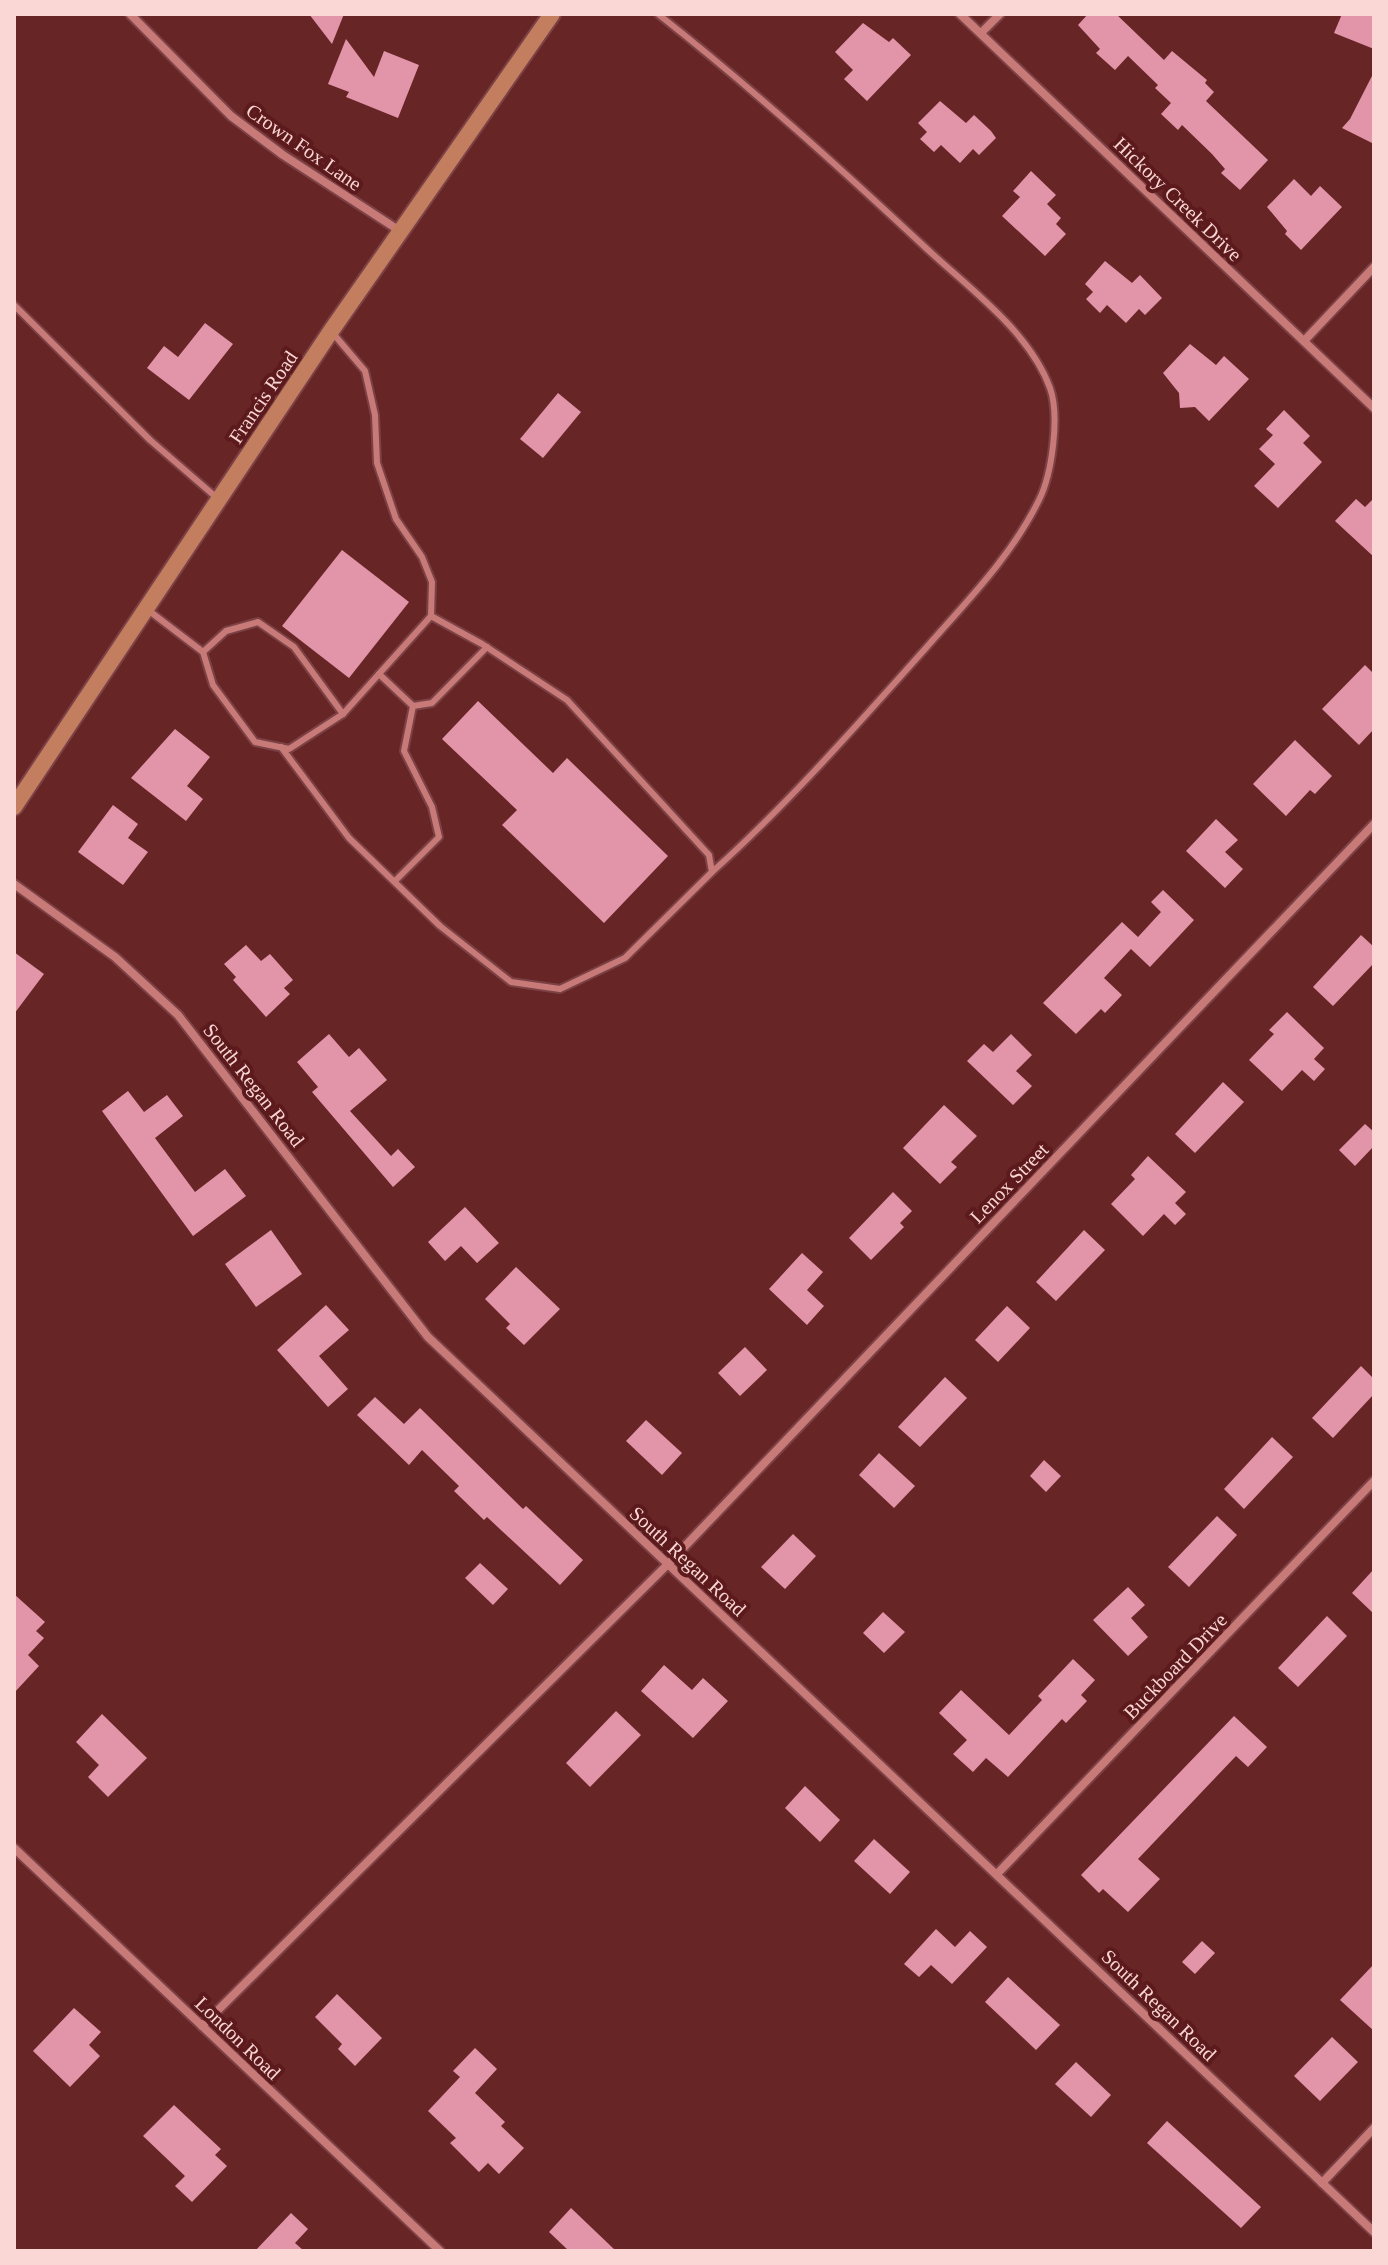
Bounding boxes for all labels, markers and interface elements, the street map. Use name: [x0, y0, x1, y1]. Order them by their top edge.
street label: Crown Fox Lane: [242, 99, 366, 195]
street label: Hickory Creek Drive: [1109, 132, 1246, 266]
street label: Francis Road: [224, 347, 302, 447]
street label: South Regan Road: [198, 1019, 309, 1151]
street label: Lenox Street: [965, 1138, 1053, 1228]
street label: South Regan Road: [625, 1502, 750, 1621]
street label: Buckboard Drive: [1119, 1609, 1231, 1723]
street label: South Regan Road: [1097, 1945, 1221, 2066]
street label: London Road: [191, 1992, 285, 2084]

